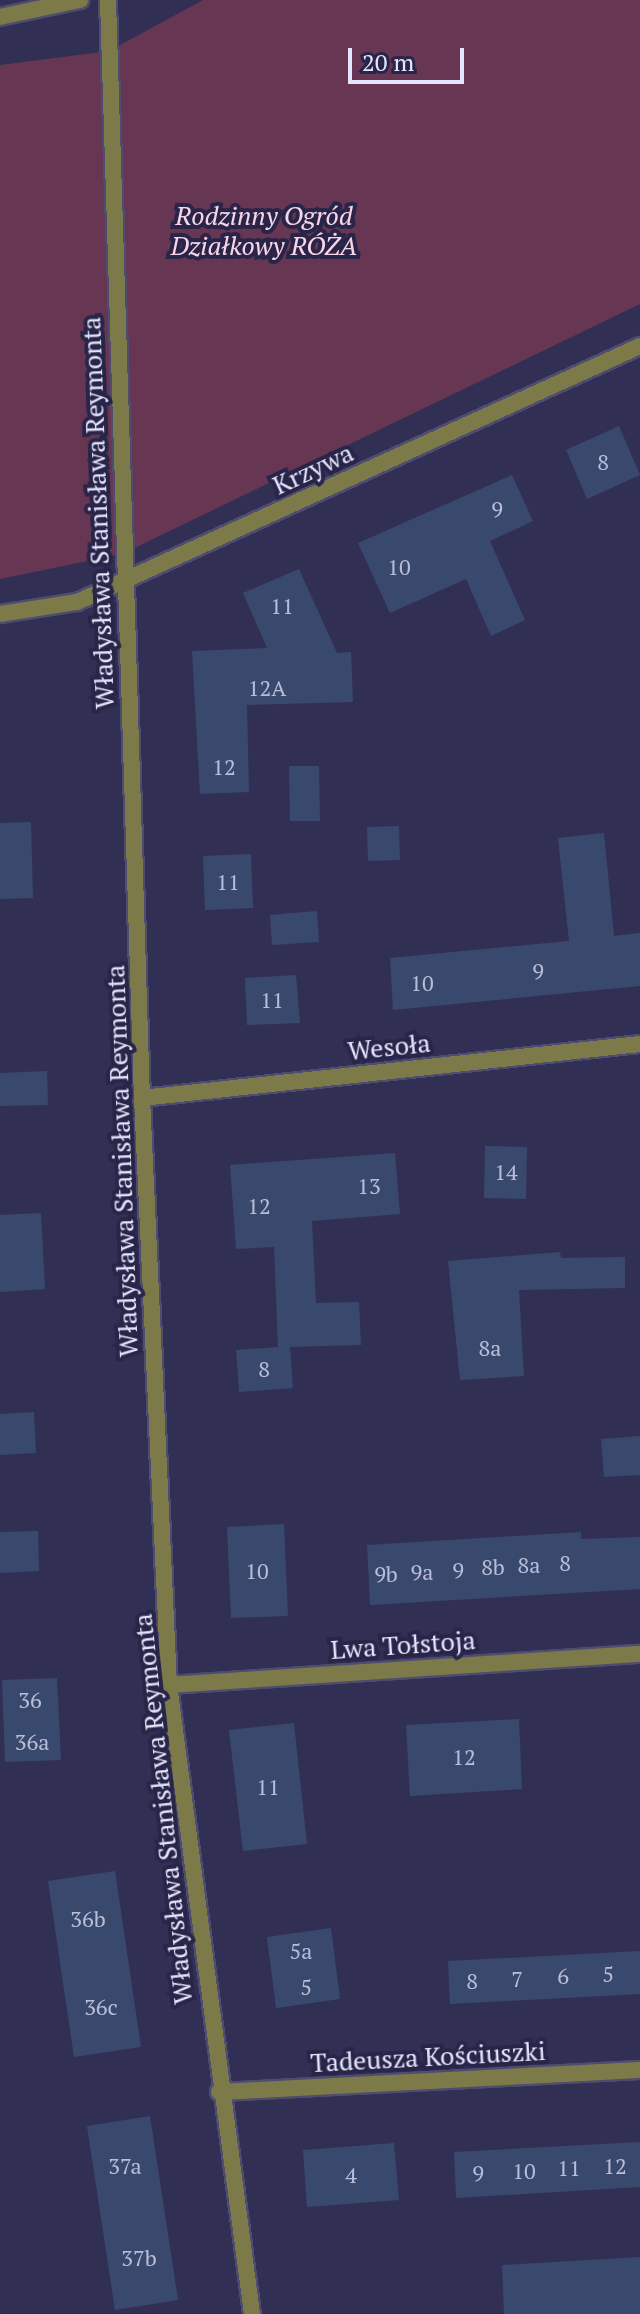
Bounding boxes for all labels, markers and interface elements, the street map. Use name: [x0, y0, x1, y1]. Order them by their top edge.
scale bar: [352, 32, 468, 82]
text: 20 m: [362, 46, 414, 78]
park label: Rodzinny Ogród Działkowy RÓŻA: [171, 200, 357, 262]
street label: Władysława Stanisława Reymonta: [76, 316, 120, 710]
street label: Krzywa: [268, 437, 358, 501]
house number: 8: [597, 449, 609, 475]
house number: 9: [491, 496, 503, 522]
house number: 10: [387, 554, 411, 580]
house number: 11: [270, 593, 294, 619]
house number: 12A: [248, 675, 286, 701]
house number: 12: [212, 754, 236, 780]
house number: 11: [216, 869, 240, 895]
house number: 9: [532, 958, 544, 984]
street label: Władysława Stanisława Reymonta: [100, 964, 144, 1358]
house number: 10: [410, 970, 434, 996]
house number: 11: [260, 987, 284, 1013]
street label: Wesoła: [346, 1027, 432, 1067]
house number: 14: [494, 1159, 518, 1185]
house number: 13: [357, 1173, 381, 1199]
house number: 12: [247, 1193, 271, 1219]
house number: 8a: [479, 1335, 501, 1361]
house number: 8: [258, 1356, 270, 1382]
house number: 8: [559, 1550, 571, 1576]
house number: 8a: [518, 1552, 540, 1578]
house number: 8b: [481, 1554, 505, 1580]
house number: 9: [452, 1557, 464, 1583]
house number: 10: [245, 1558, 269, 1584]
house number: 9a: [411, 1559, 433, 1585]
house number: 9b: [374, 1561, 398, 1587]
street label: Władysława Stanisława Reymonta: [127, 1612, 199, 2006]
street label: Lwa Tołstoja: [330, 1624, 476, 1666]
house number: 36: [18, 1687, 42, 1713]
house number: 36a: [15, 1729, 49, 1755]
house number: 12: [452, 1744, 476, 1770]
house number: 11: [256, 1774, 280, 1800]
house number: 36b: [70, 1906, 106, 1932]
house number: 5a: [290, 1938, 312, 1964]
house number: 5: [602, 1961, 614, 1987]
house number: 6: [557, 1963, 569, 1989]
house number: 7: [511, 1966, 523, 1992]
house number: 8: [466, 1968, 478, 1994]
house number: 5: [300, 1974, 312, 2000]
house number: 36c: [84, 1994, 118, 2020]
street label: Tadeusza Kościuszki: [310, 2035, 546, 2079]
house number: 37a: [108, 2153, 142, 2179]
house number: 12: [603, 2153, 627, 2179]
house number: 11: [557, 2155, 581, 2181]
house number: 10: [512, 2158, 536, 2184]
house number: 9: [472, 2160, 484, 2186]
house number: 4: [345, 2162, 357, 2188]
house number: 37b: [121, 2245, 157, 2271]

